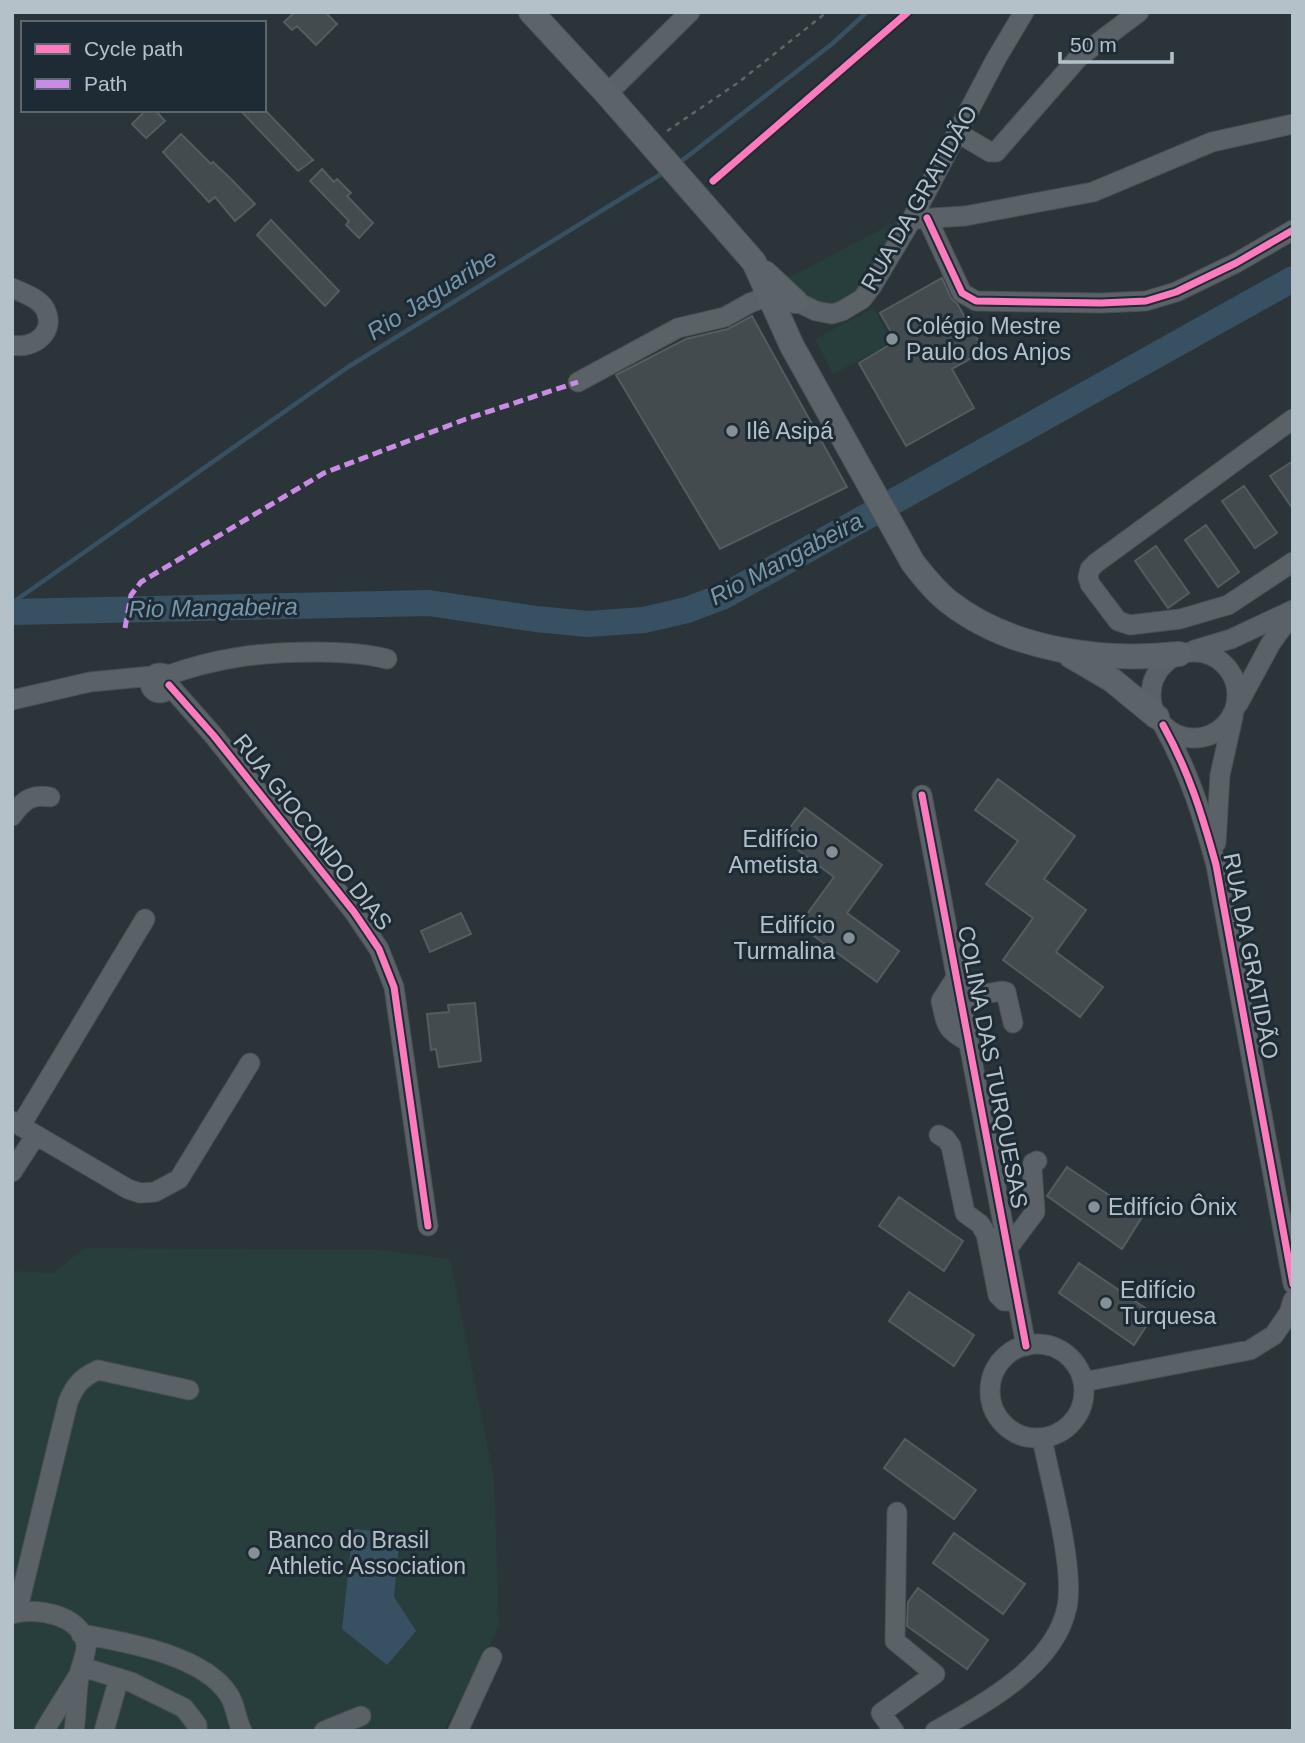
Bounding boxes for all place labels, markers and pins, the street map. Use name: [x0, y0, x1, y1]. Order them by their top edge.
place label: Colégio Mestre Paulo dos Anjos: [906, 313, 1071, 365]
marker: Colégio Mestre Paulo dos Anjos: [884, 331, 900, 347]
place label: Ilê Asipá: [746, 418, 833, 444]
marker: Ilê Asipá: [724, 423, 740, 439]
place label: Edifício Ametista: [729, 826, 818, 878]
marker: Edifício Ametista: [824, 844, 840, 860]
place label: Edifício Turmalina: [734, 912, 835, 964]
marker: Edifício Turmalina: [841, 930, 857, 946]
place label: Edifício Ônix: [1108, 1193, 1238, 1220]
marker: Edifício Ônix: [1086, 1199, 1102, 1215]
place label: Edifício Turquesa: [1120, 1277, 1217, 1329]
marker: Edifício Turquesa: [1098, 1295, 1114, 1311]
place label: Banco do Brasil Athletic Association: [268, 1527, 466, 1579]
marker: Banco do Brasil Athletic Association: [246, 1545, 262, 1561]

